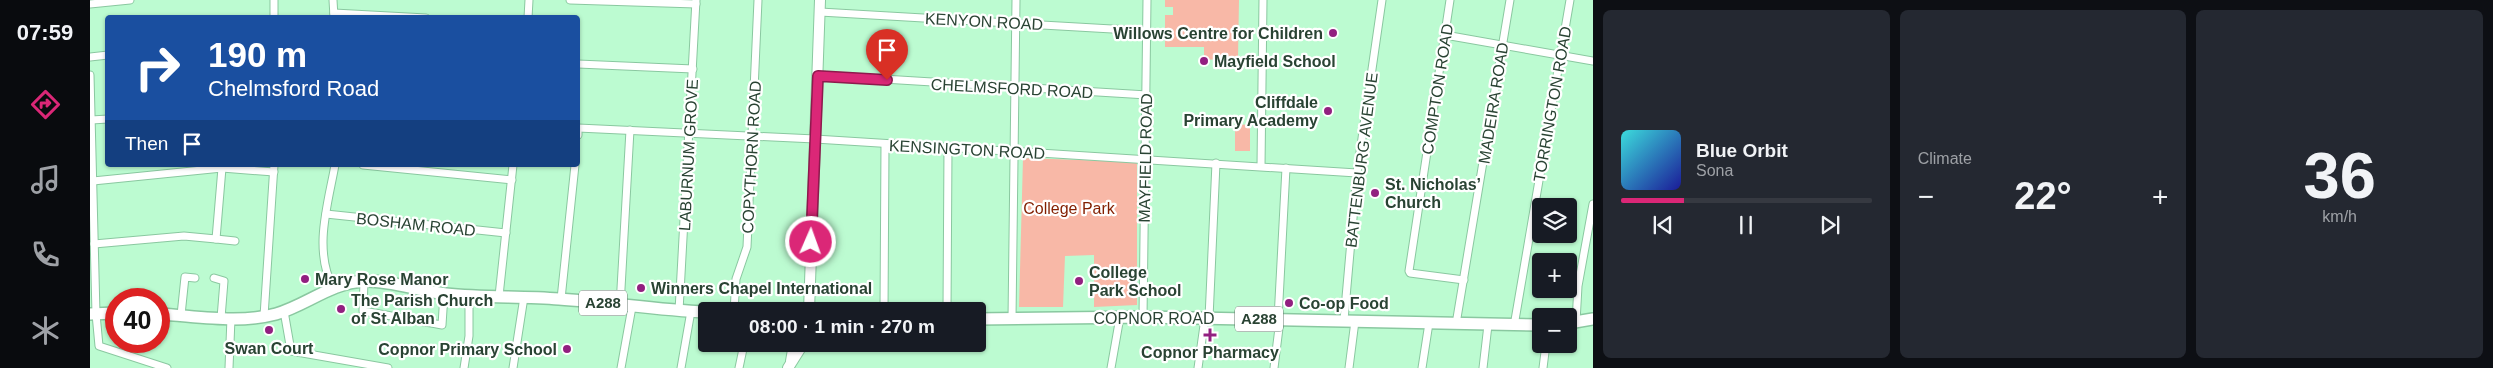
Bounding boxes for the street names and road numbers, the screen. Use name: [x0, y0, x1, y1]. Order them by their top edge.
street label: KENYON ROAD: [924, 10, 1043, 33]
street label: COMPTON ROAD: [1419, 22, 1456, 156]
street label: TORRINGTON ROAD: [1530, 25, 1575, 183]
street label: MADEIRA ROAD: [1476, 41, 1511, 165]
street label: BATTENBURG AVENUE: [1342, 72, 1381, 249]
street label: CHELMSFORD ROAD: [930, 76, 1094, 101]
street label: LABURNUM GROVE: [676, 79, 701, 231]
street label: COPYTHORN ROAD: [739, 80, 764, 234]
street label: MAYFIELD ROAD: [1136, 93, 1155, 223]
street label: KENSINGTON ROAD: [889, 137, 1045, 162]
street label: BOSHAM ROAD: [355, 210, 477, 239]
road number: A288: [579, 290, 627, 316]
road number: A288: [1235, 306, 1283, 332]
street label: COPNOR ROAD: [1094, 310, 1214, 327]

